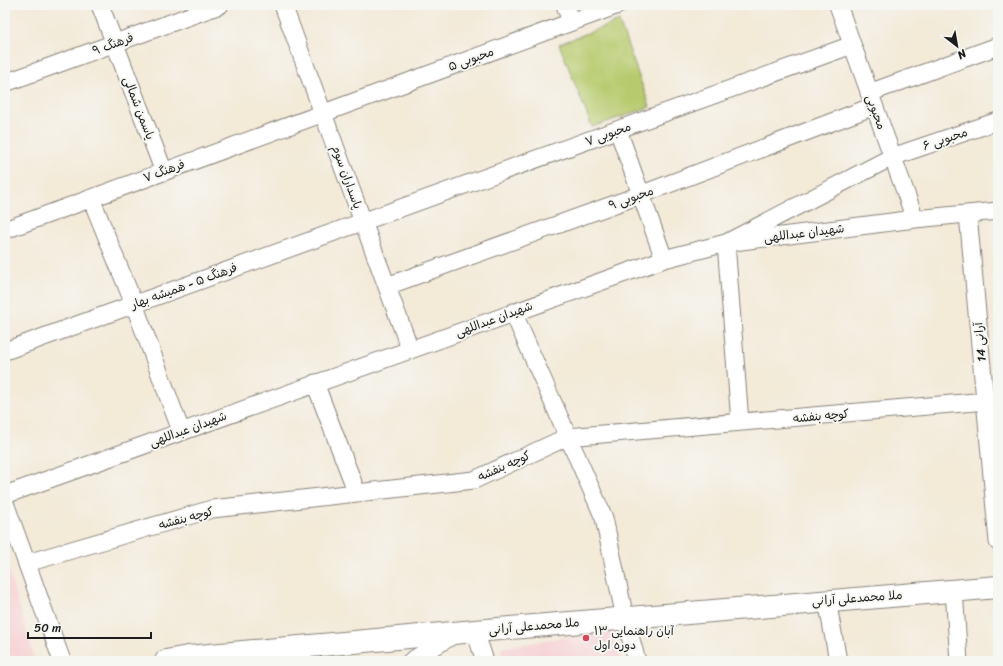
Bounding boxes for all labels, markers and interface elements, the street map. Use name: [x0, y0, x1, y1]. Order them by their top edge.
street label: فرهنگ ۹: [89, 26, 137, 62]
north arrow: [937, 26, 977, 66]
street label: محبوبی ۵: [445, 41, 497, 77]
text: N: [953, 44, 971, 64]
street label: یاسمن شمالی: [117, 73, 161, 143]
street label: محبوبی: [859, 91, 893, 133]
street label: محبوبی ۷: [582, 116, 634, 152]
street label: محبوبی ۶: [919, 121, 971, 157]
street label: پاسداران سوم: [325, 142, 369, 212]
street label: فرهنگ ۷: [140, 153, 188, 189]
street label: محبوبی ۹: [605, 180, 657, 216]
street label: شهیدان عبداللهی: [762, 217, 846, 249]
street label: فرهنگ ۵ - همیشه بهار: [127, 256, 240, 316]
street label: شهیدان عبداللهی: [452, 295, 536, 343]
street label: آرانی 14: [967, 321, 993, 362]
street label: کوچه بنفشه: [792, 403, 850, 429]
street label: شهیدان عبداللهی: [146, 405, 230, 453]
street label: کوچه بنفشه: [474, 445, 534, 487]
street label: کوچه بنفشه: [156, 500, 216, 536]
street label: ملا محمدعلی آرانی: [811, 584, 903, 612]
street label: ملا محمدعلی آرانی: [488, 611, 580, 641]
scale bar: [28, 614, 151, 640]
text: 50 m: [34, 617, 61, 639]
place label: ۱۳ آبان راهنمایی دوره اول: [594, 620, 675, 656]
marker: ۱۳ آبان راهنمایی دوره اول: [581, 633, 591, 643]

